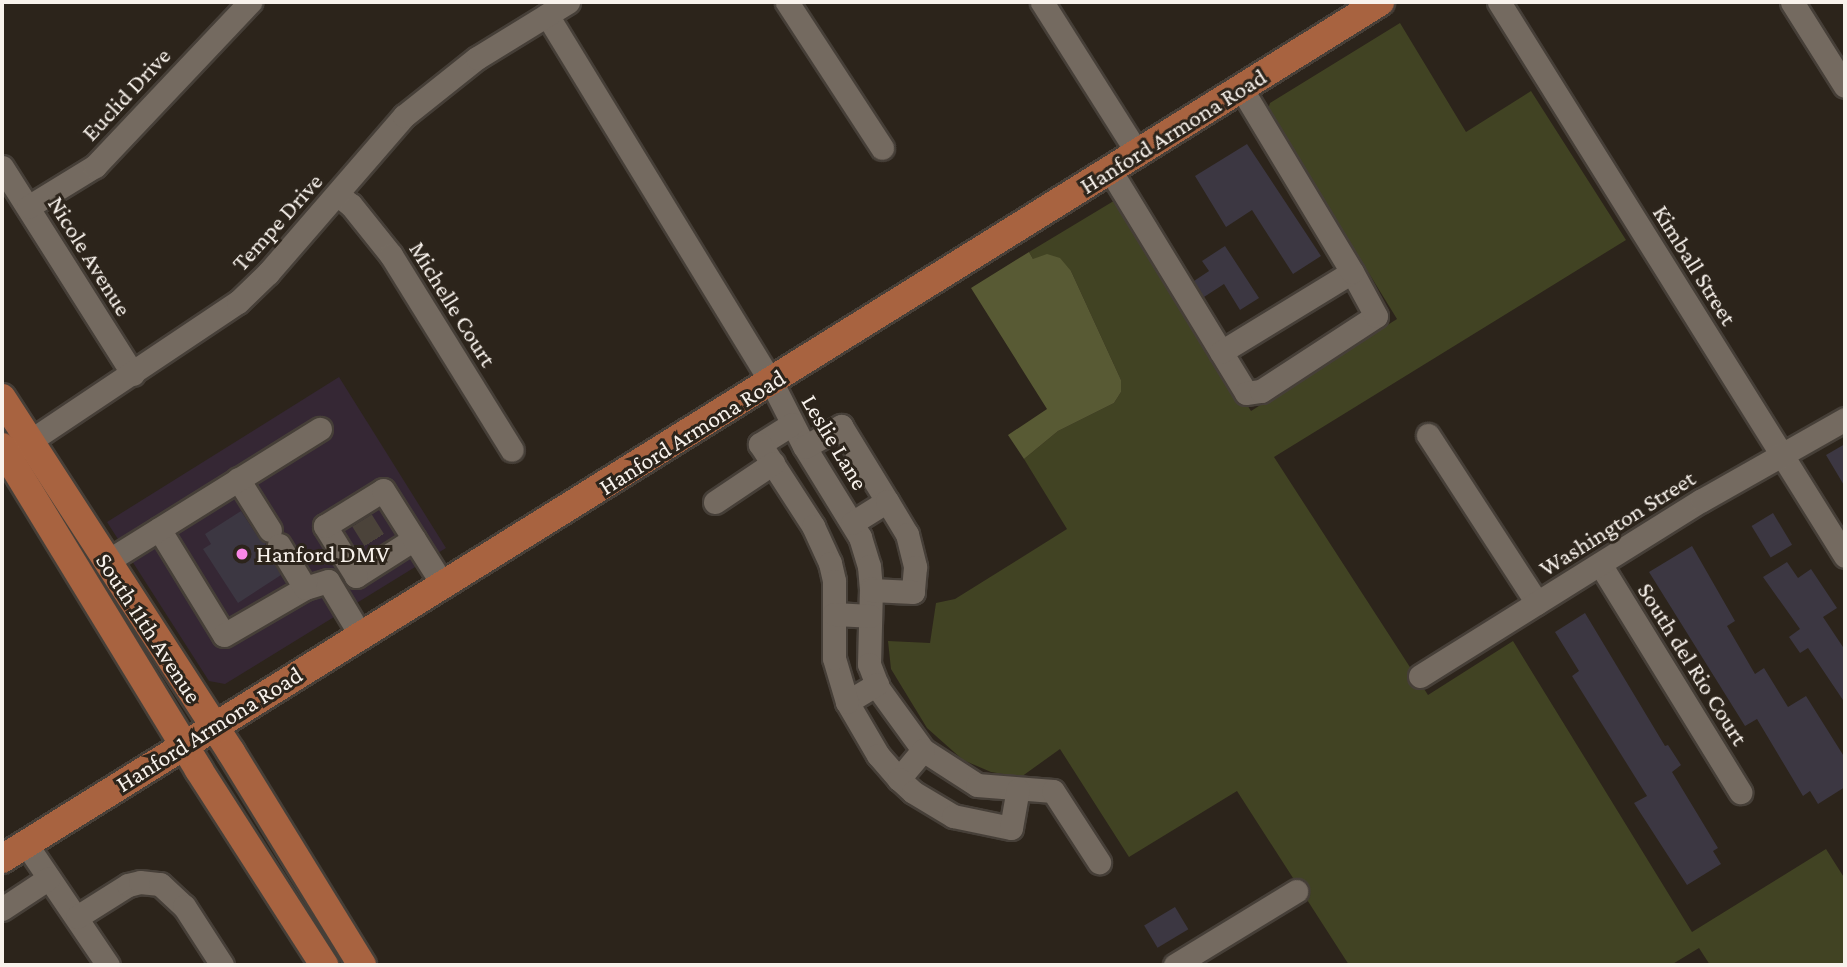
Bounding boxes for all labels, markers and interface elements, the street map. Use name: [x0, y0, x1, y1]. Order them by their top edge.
street label: Euclid Drive: [75, 41, 177, 147]
street label: Hanford Armona Road: [1074, 62, 1272, 200]
street label: Tempe Drive: [226, 167, 328, 277]
street label: Nicole Avenue: [42, 191, 138, 321]
street label: Kimball Street: [1647, 200, 1743, 330]
street label: Michelle Court: [403, 236, 503, 372]
street label: Hanford Armona Road: [593, 363, 791, 501]
street label: Leslie Lane: [795, 389, 875, 495]
street label: Washington Street: [1534, 464, 1700, 582]
place label: Hanford DMV: [256, 540, 389, 568]
marker: Hanford DMV: [234, 546, 250, 562]
street label: South 11th Avenue: [90, 548, 208, 708]
street label: South del Rio Court: [1631, 577, 1755, 751]
street label: Hanford Armona Road: [110, 660, 308, 798]

